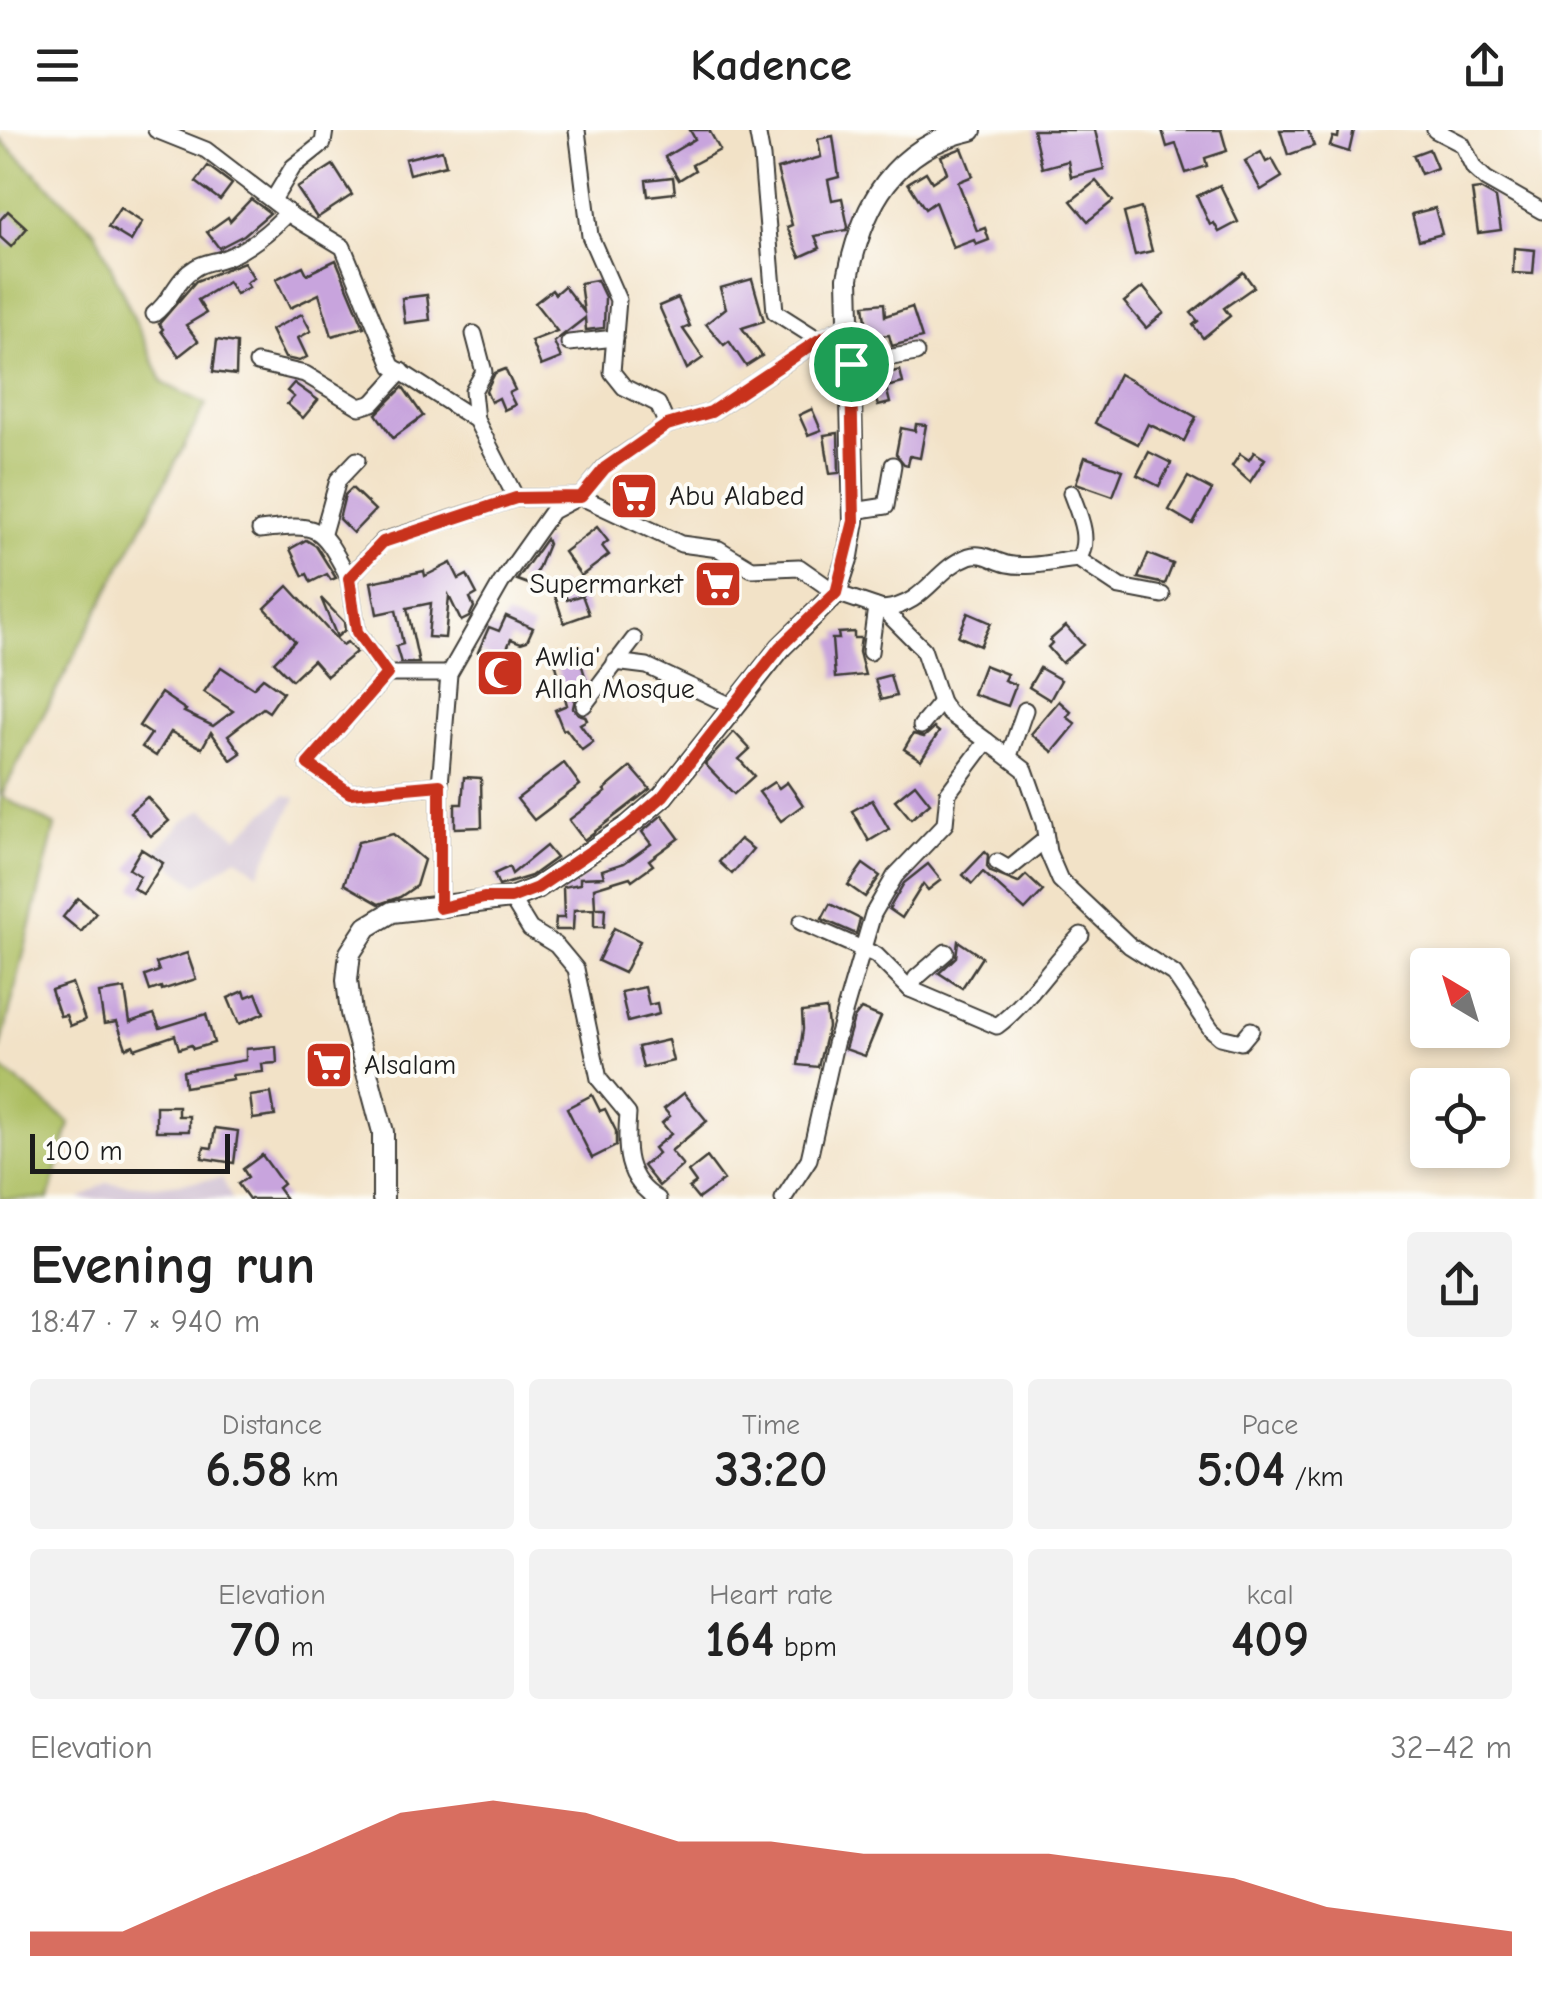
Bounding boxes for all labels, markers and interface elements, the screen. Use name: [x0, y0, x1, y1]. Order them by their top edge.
icon: menu: [30, 38, 85, 93]
icon: share: [1457, 38, 1512, 93]
text: Kadence: [690, 39, 852, 91]
pin: [809, 322, 894, 407]
icon: arrive: [824, 337, 879, 392]
supermarket icon: Abu Alabed: [608, 470, 660, 522]
place label: Abu Alabed: [669, 480, 805, 512]
supermarket icon: Supermarket: [692, 558, 744, 610]
place label: Supermarket: [530, 568, 684, 600]
place label: Awlia' Allah Mosque: [535, 641, 695, 705]
mosque icon: Awlia' Allah Mosque: [474, 647, 526, 699]
north arrow: [1410, 948, 1510, 1048]
map controls: [1410, 948, 1510, 1168]
supermarket icon: Alsalam: [303, 1039, 355, 1091]
place label: Alsalam: [364, 1049, 456, 1081]
button: locate: [1410, 1068, 1510, 1168]
scale bar: [30, 1129, 230, 1174]
text: 100 m: [45, 1135, 123, 1167]
button: share: [1407, 1232, 1512, 1337]
text: Evening run: [30, 1233, 315, 1297]
text: 18:47 · 7 × 940 m: [30, 1303, 260, 1340]
text: Distance: [222, 1409, 322, 1441]
text: Time: [742, 1409, 800, 1441]
text: Pace: [1242, 1409, 1298, 1441]
text: 6.58: [205, 1441, 293, 1499]
text: 33:20: [714, 1441, 828, 1499]
text: 5:04: [1196, 1441, 1285, 1499]
text: km: [293, 1461, 339, 1493]
text: /km: [1285, 1461, 1344, 1493]
text: Elevation: [218, 1579, 326, 1611]
text: Heart rate: [709, 1579, 833, 1611]
text: kcal: [1246, 1579, 1294, 1611]
text: 70: [230, 1611, 281, 1669]
text: 164: [705, 1611, 774, 1669]
text: 409: [1231, 1611, 1309, 1669]
text: m: [281, 1631, 314, 1663]
text: bpm: [774, 1631, 837, 1663]
text: Elevation: [30, 1729, 153, 1766]
text: 32–42 m: [1390, 1729, 1512, 1766]

